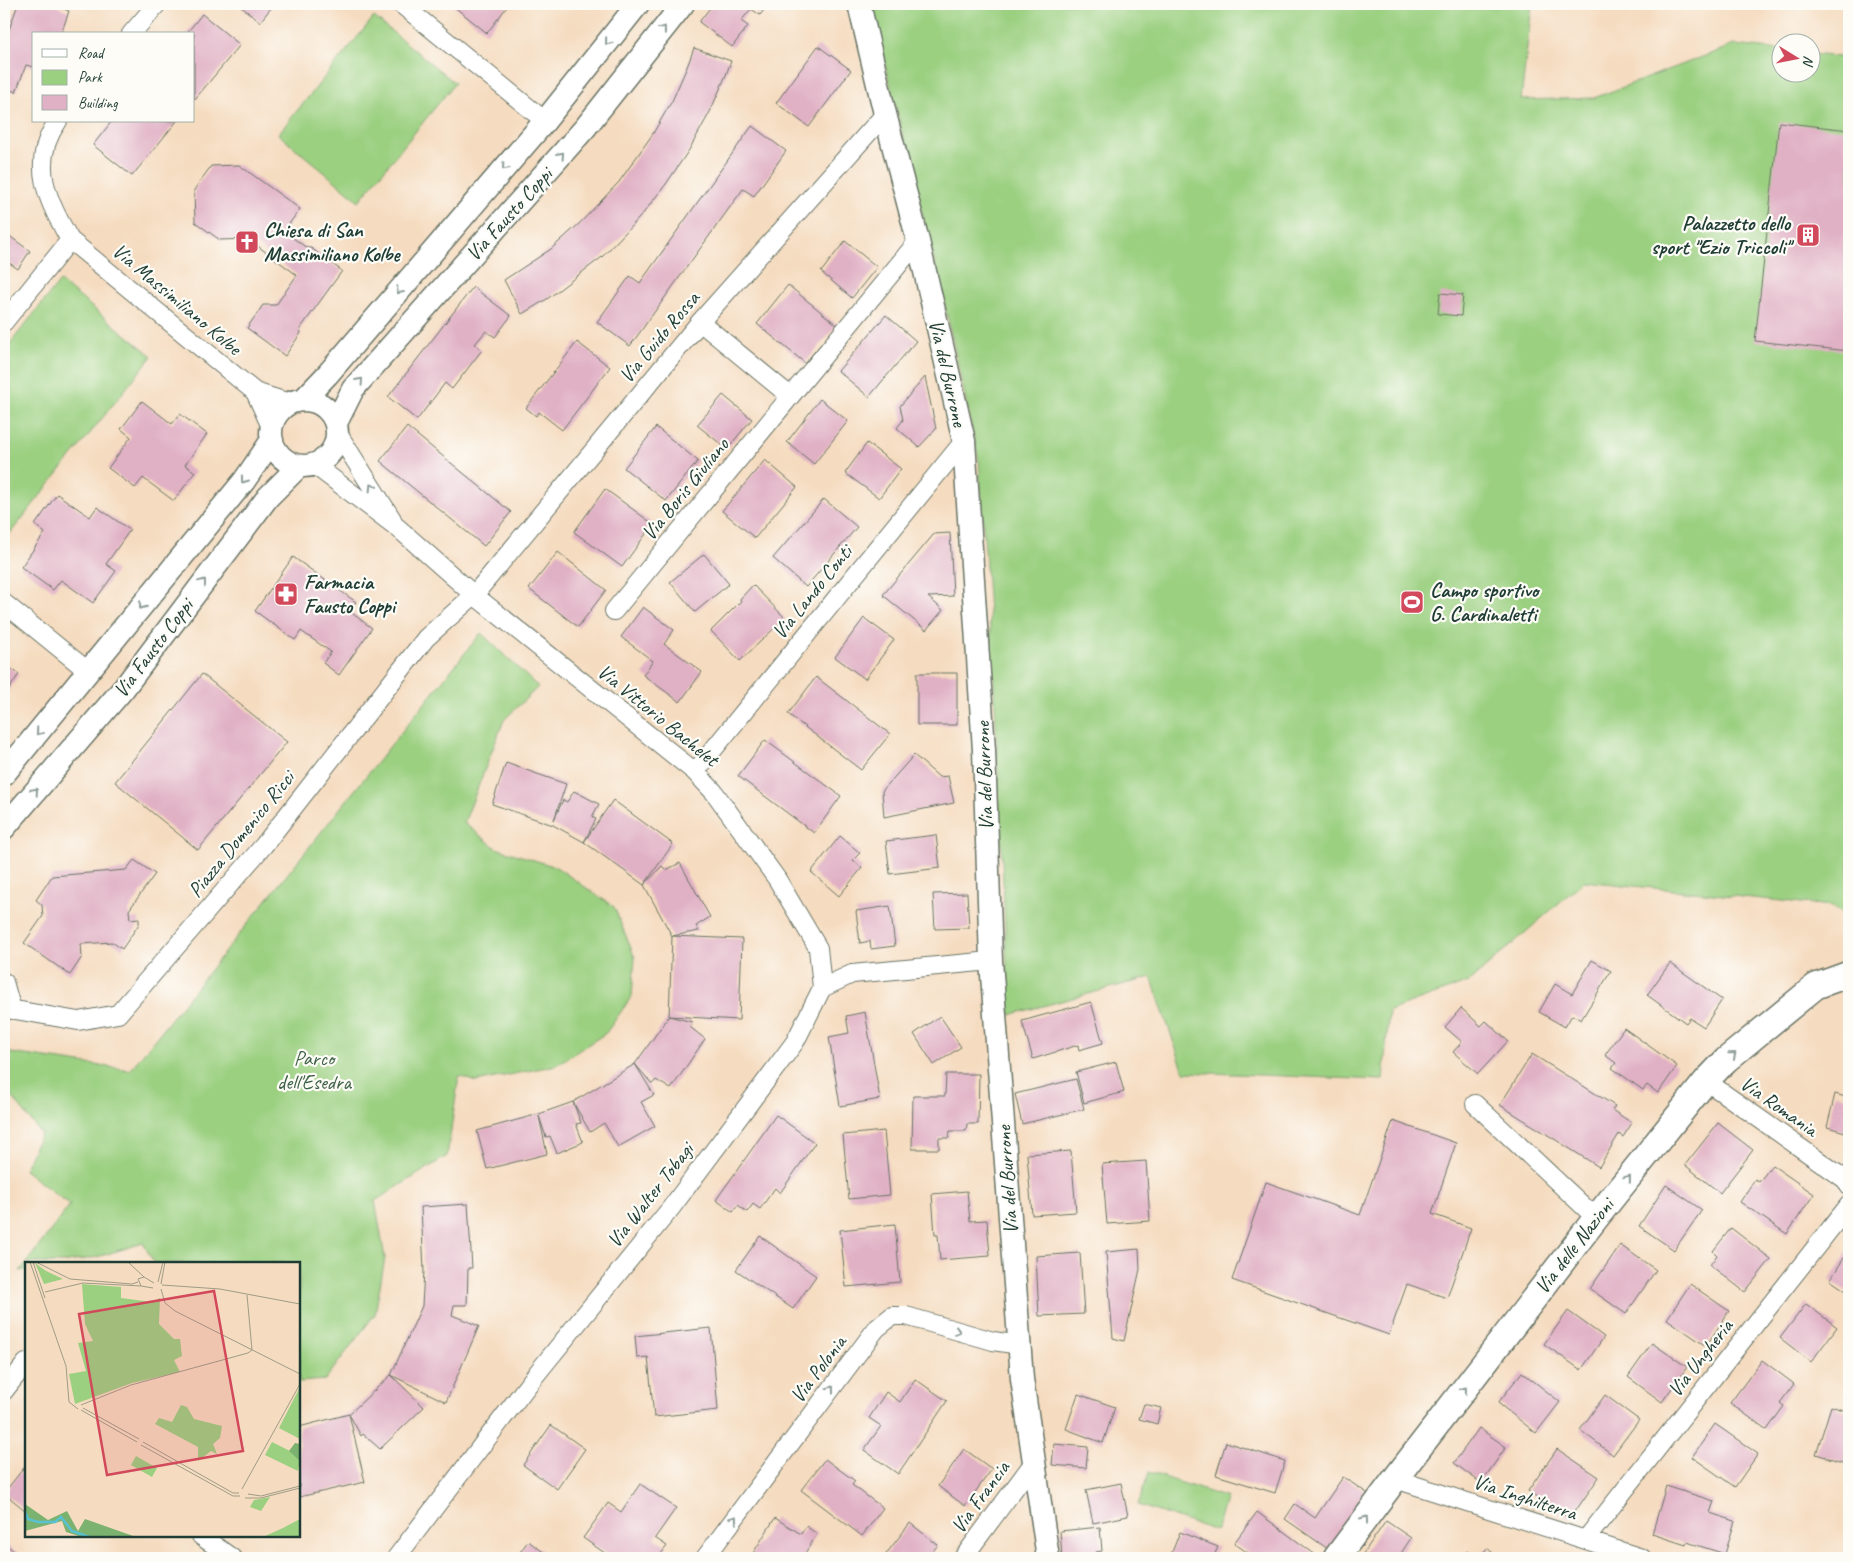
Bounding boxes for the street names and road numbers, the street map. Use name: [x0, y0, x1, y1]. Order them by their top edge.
street label: Via Fausto Coppi: [460, 160, 560, 266]
street label: Via Massimiliano Kolbe: [107, 237, 249, 362]
street label: Via Guido Rossa: [613, 284, 706, 388]
street label: Via del Burrone: [923, 317, 973, 430]
street label: Via Boris Giuliano: [636, 431, 735, 546]
street label: Via Lando Conti: [766, 537, 860, 644]
street label: Via Fausto Coppi: [107, 591, 200, 703]
street label: Via Vittorio Bachelet: [592, 658, 725, 773]
street label: Via del Burrone: [969, 720, 999, 831]
street label: Piazza Domenico Ricci: [182, 763, 302, 903]
street label: Via Romania: [1735, 1070, 1825, 1143]
street label: Via del Burrone: [990, 1124, 1024, 1235]
street label: Via Walter Tobagi: [601, 1135, 701, 1253]
street label: Via delle Nazioni: [1529, 1191, 1621, 1299]
street label: Via Ungheria: [1662, 1313, 1739, 1402]
street label: Via Polonia: [784, 1328, 853, 1408]
street label: Via Francia: [945, 1454, 1016, 1538]
street label: Via Inghilterra: [1470, 1468, 1581, 1526]

